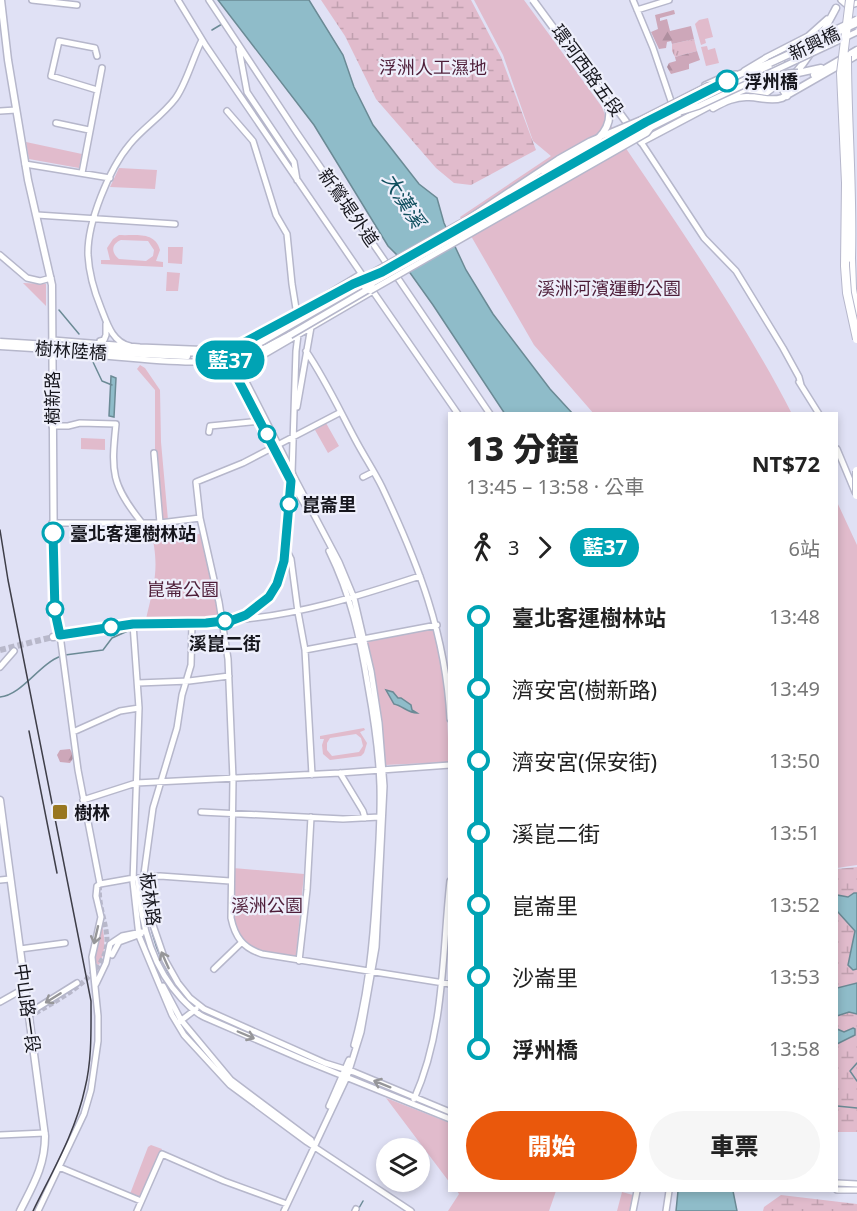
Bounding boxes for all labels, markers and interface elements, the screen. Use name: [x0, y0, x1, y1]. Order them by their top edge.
street label: 環河西路五段: [547, 19, 629, 121]
street label: 新興橋: [784, 21, 844, 65]
park label: 浮洲人工濕地: [379, 55, 487, 79]
place label: 浮州橋: [744, 69, 798, 93]
marker: 浮州橋: [716, 70, 738, 92]
street label: 新鶯堤外道: [313, 163, 385, 251]
water label: 大漢溪: [377, 167, 433, 235]
park label: 溪洲河濱運動公園: [537, 276, 681, 300]
street label: 樹林陸橋: [34, 336, 108, 364]
line badge: 藍37: [196, 340, 264, 380]
text: 藍37: [207, 346, 253, 374]
street label: 樹新路: [40, 371, 64, 425]
unlabelled marker: [258, 425, 276, 443]
text: 13 分鐘: [466, 426, 579, 471]
text: NT$72: [752, 448, 820, 478]
text: 13:45 – 13:58 · 公車: [466, 473, 644, 500]
place label: 崑崙里: [302, 492, 356, 516]
marker: 崑崙里: [280, 495, 298, 513]
place label: 臺北客運樹林站: [70, 521, 196, 545]
marker: 臺北客運樹林站: [42, 522, 64, 544]
icon: walk: [466, 531, 499, 564]
icon: forward: [528, 531, 561, 564]
text: 藍37: [582, 533, 627, 561]
text: 3: [508, 534, 519, 561]
text: 6站: [789, 535, 820, 562]
park label: 崑崙公園: [147, 577, 219, 601]
unlabelled marker: [46, 600, 64, 618]
text: 臺北客運樹林站: [512, 602, 666, 632]
text: 13:48: [769, 603, 820, 630]
marker: 溪崑二街: [216, 612, 234, 630]
unlabelled marker: [102, 618, 120, 636]
place label: 溪崑二街: [189, 631, 261, 655]
text: 濟安宮(樹新路): [512, 674, 657, 704]
text: 13:49: [769, 675, 820, 702]
text: 濟安宮(保安街): [512, 746, 657, 776]
text: 13:50: [769, 747, 820, 774]
place label: 樹林: [74, 800, 110, 824]
marker: 樹林: [51, 803, 69, 821]
text: 溪崑二街: [512, 818, 600, 848]
text: 13:51: [769, 819, 820, 846]
street label: 板林路: [135, 871, 167, 927]
text: 崑崙里: [512, 890, 578, 920]
text: 13:52: [769, 891, 820, 918]
park label: 溪洲公園: [231, 893, 303, 917]
one-way arrow: [90, 925, 101, 945]
one-way arrow: [159, 951, 171, 969]
street label: 中山路一段: [10, 962, 46, 1054]
text: 沙崙里: [512, 962, 578, 992]
text: 13:53: [769, 963, 820, 990]
one-way arrow: [45, 992, 62, 1004]
one-way arrow: [237, 1031, 255, 1042]
text: 浮州橋: [512, 1034, 578, 1064]
text: 13:58: [769, 1035, 820, 1062]
one-way arrow: [373, 1078, 392, 1089]
button: 開始: [466, 1111, 637, 1180]
button: 車票: [649, 1111, 820, 1180]
map controls: [376, 1138, 430, 1192]
button: layers: [376, 1138, 430, 1192]

